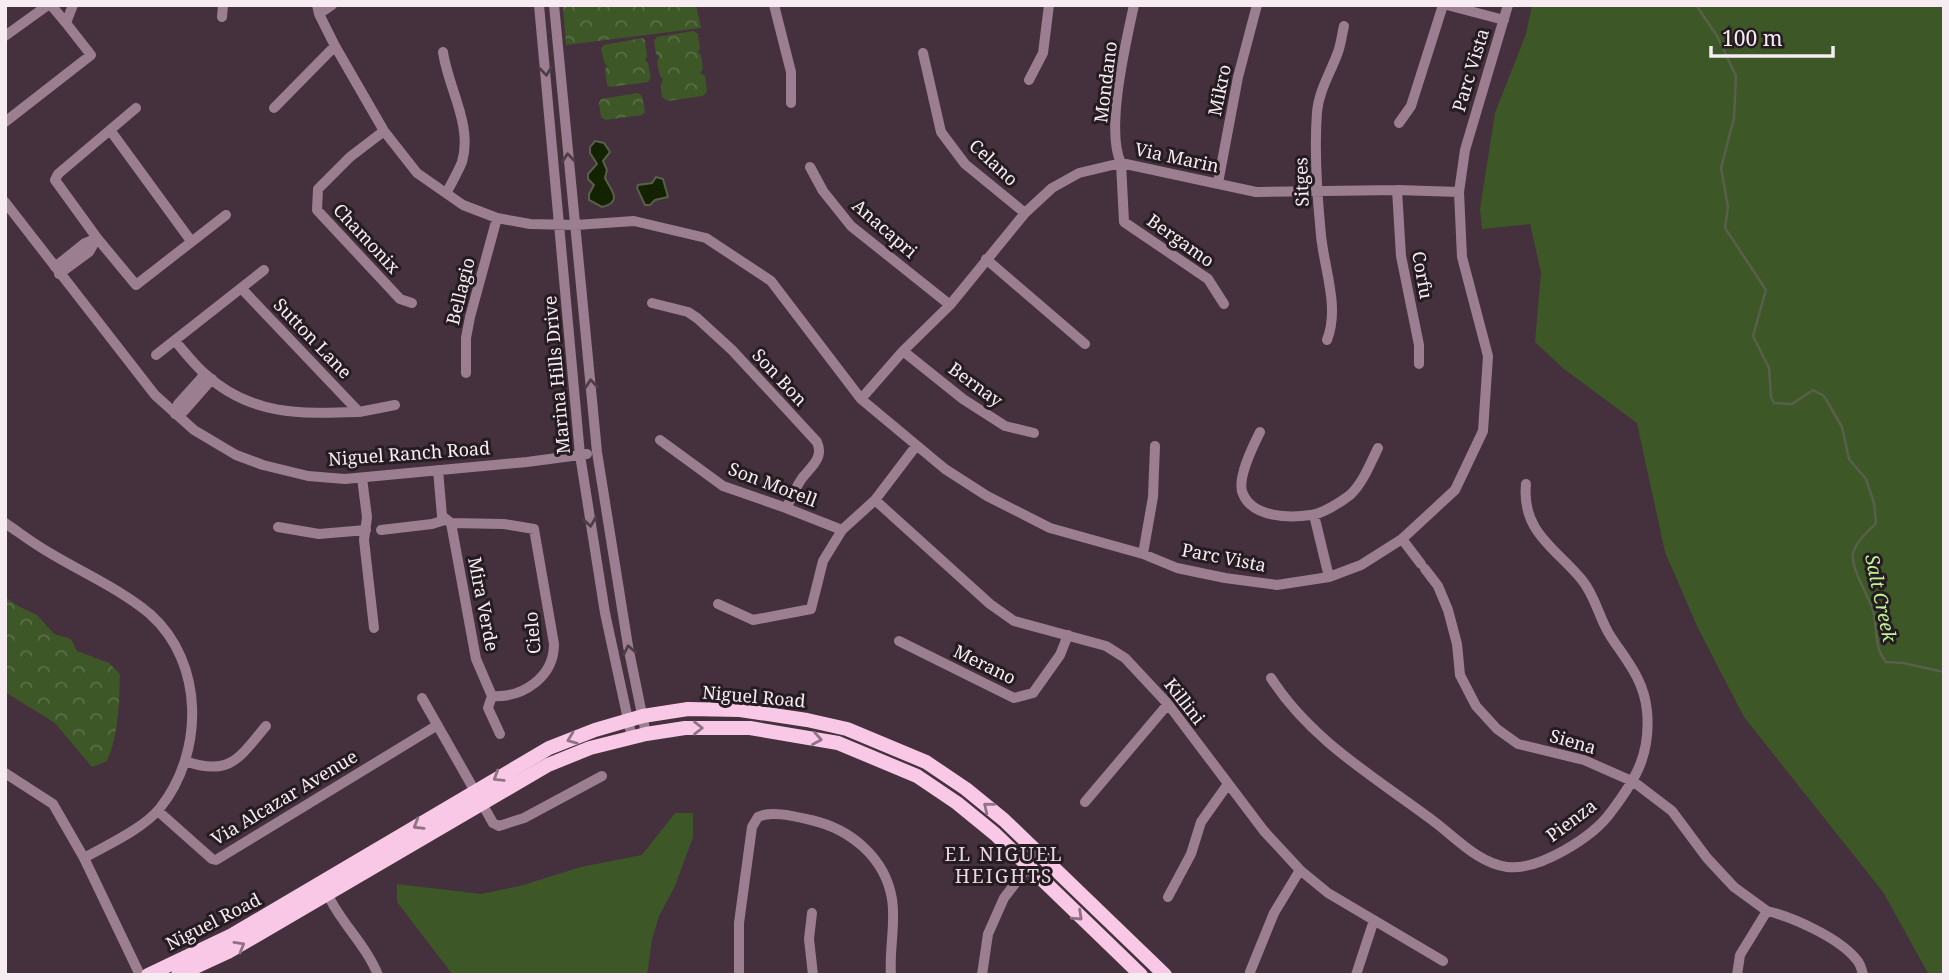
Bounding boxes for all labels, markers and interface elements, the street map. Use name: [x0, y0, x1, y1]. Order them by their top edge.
scale bar: [1711, 14, 1834, 58]
text: 100 m: [1722, 24, 1783, 52]
street label: Parc Vista: [1446, 26, 1494, 114]
street label: Mondano: [1088, 40, 1122, 124]
street label: Mikro: [1202, 62, 1236, 118]
one-way arrow: [538, 66, 553, 77]
street label: Celano: [964, 133, 1024, 191]
street label: Via Marin: [1133, 136, 1222, 178]
one-way arrow: [561, 152, 576, 164]
street label: Sitges: [1288, 157, 1314, 207]
street label: Anacapri: [847, 193, 923, 263]
street label: Chamonix: [328, 198, 406, 279]
street label: Bergamo: [1143, 208, 1219, 272]
street label: Corfu: [1407, 249, 1439, 301]
street label: Bellagio: [440, 255, 480, 327]
street label: Sutton Lane: [269, 293, 357, 383]
street label: Marina Hills Drive: [537, 295, 575, 455]
street label: Son Bon: [747, 343, 813, 411]
street label: Bernay: [944, 356, 1009, 412]
one-way arrow: [584, 379, 599, 390]
street label: Niguel Ranch Road: [327, 435, 491, 471]
street label: Son Morell: [725, 456, 821, 512]
one-way arrow: [582, 516, 597, 528]
street label: Parc Vista: [1180, 537, 1268, 577]
water label: Salt Creek: [1859, 552, 1903, 645]
street label: Mira Verde: [463, 555, 505, 653]
street label: Cielo: [518, 611, 546, 655]
street label: Merano: [950, 639, 1020, 689]
one-way arrow: [622, 644, 637, 656]
street label: Killini: [1159, 673, 1211, 729]
street label: Niguel Road: [701, 680, 807, 712]
one-way arrow: [693, 720, 704, 736]
street label: Siena: [1547, 723, 1599, 759]
one-way arrow: [566, 730, 578, 744]
one-way arrow: [812, 731, 823, 746]
street label: Via Alcazar Avenue: [206, 744, 362, 850]
one-way arrow: [492, 769, 505, 782]
street label: Pienza: [1541, 793, 1601, 847]
one-way arrow: [984, 803, 996, 816]
one-way arrow: [413, 817, 426, 830]
district label: EL NIGUEL HEIGHTS: [945, 841, 1063, 889]
street label: Niguel Road: [161, 887, 265, 955]
one-way arrow: [1070, 907, 1083, 920]
one-way arrow: [232, 941, 245, 954]

